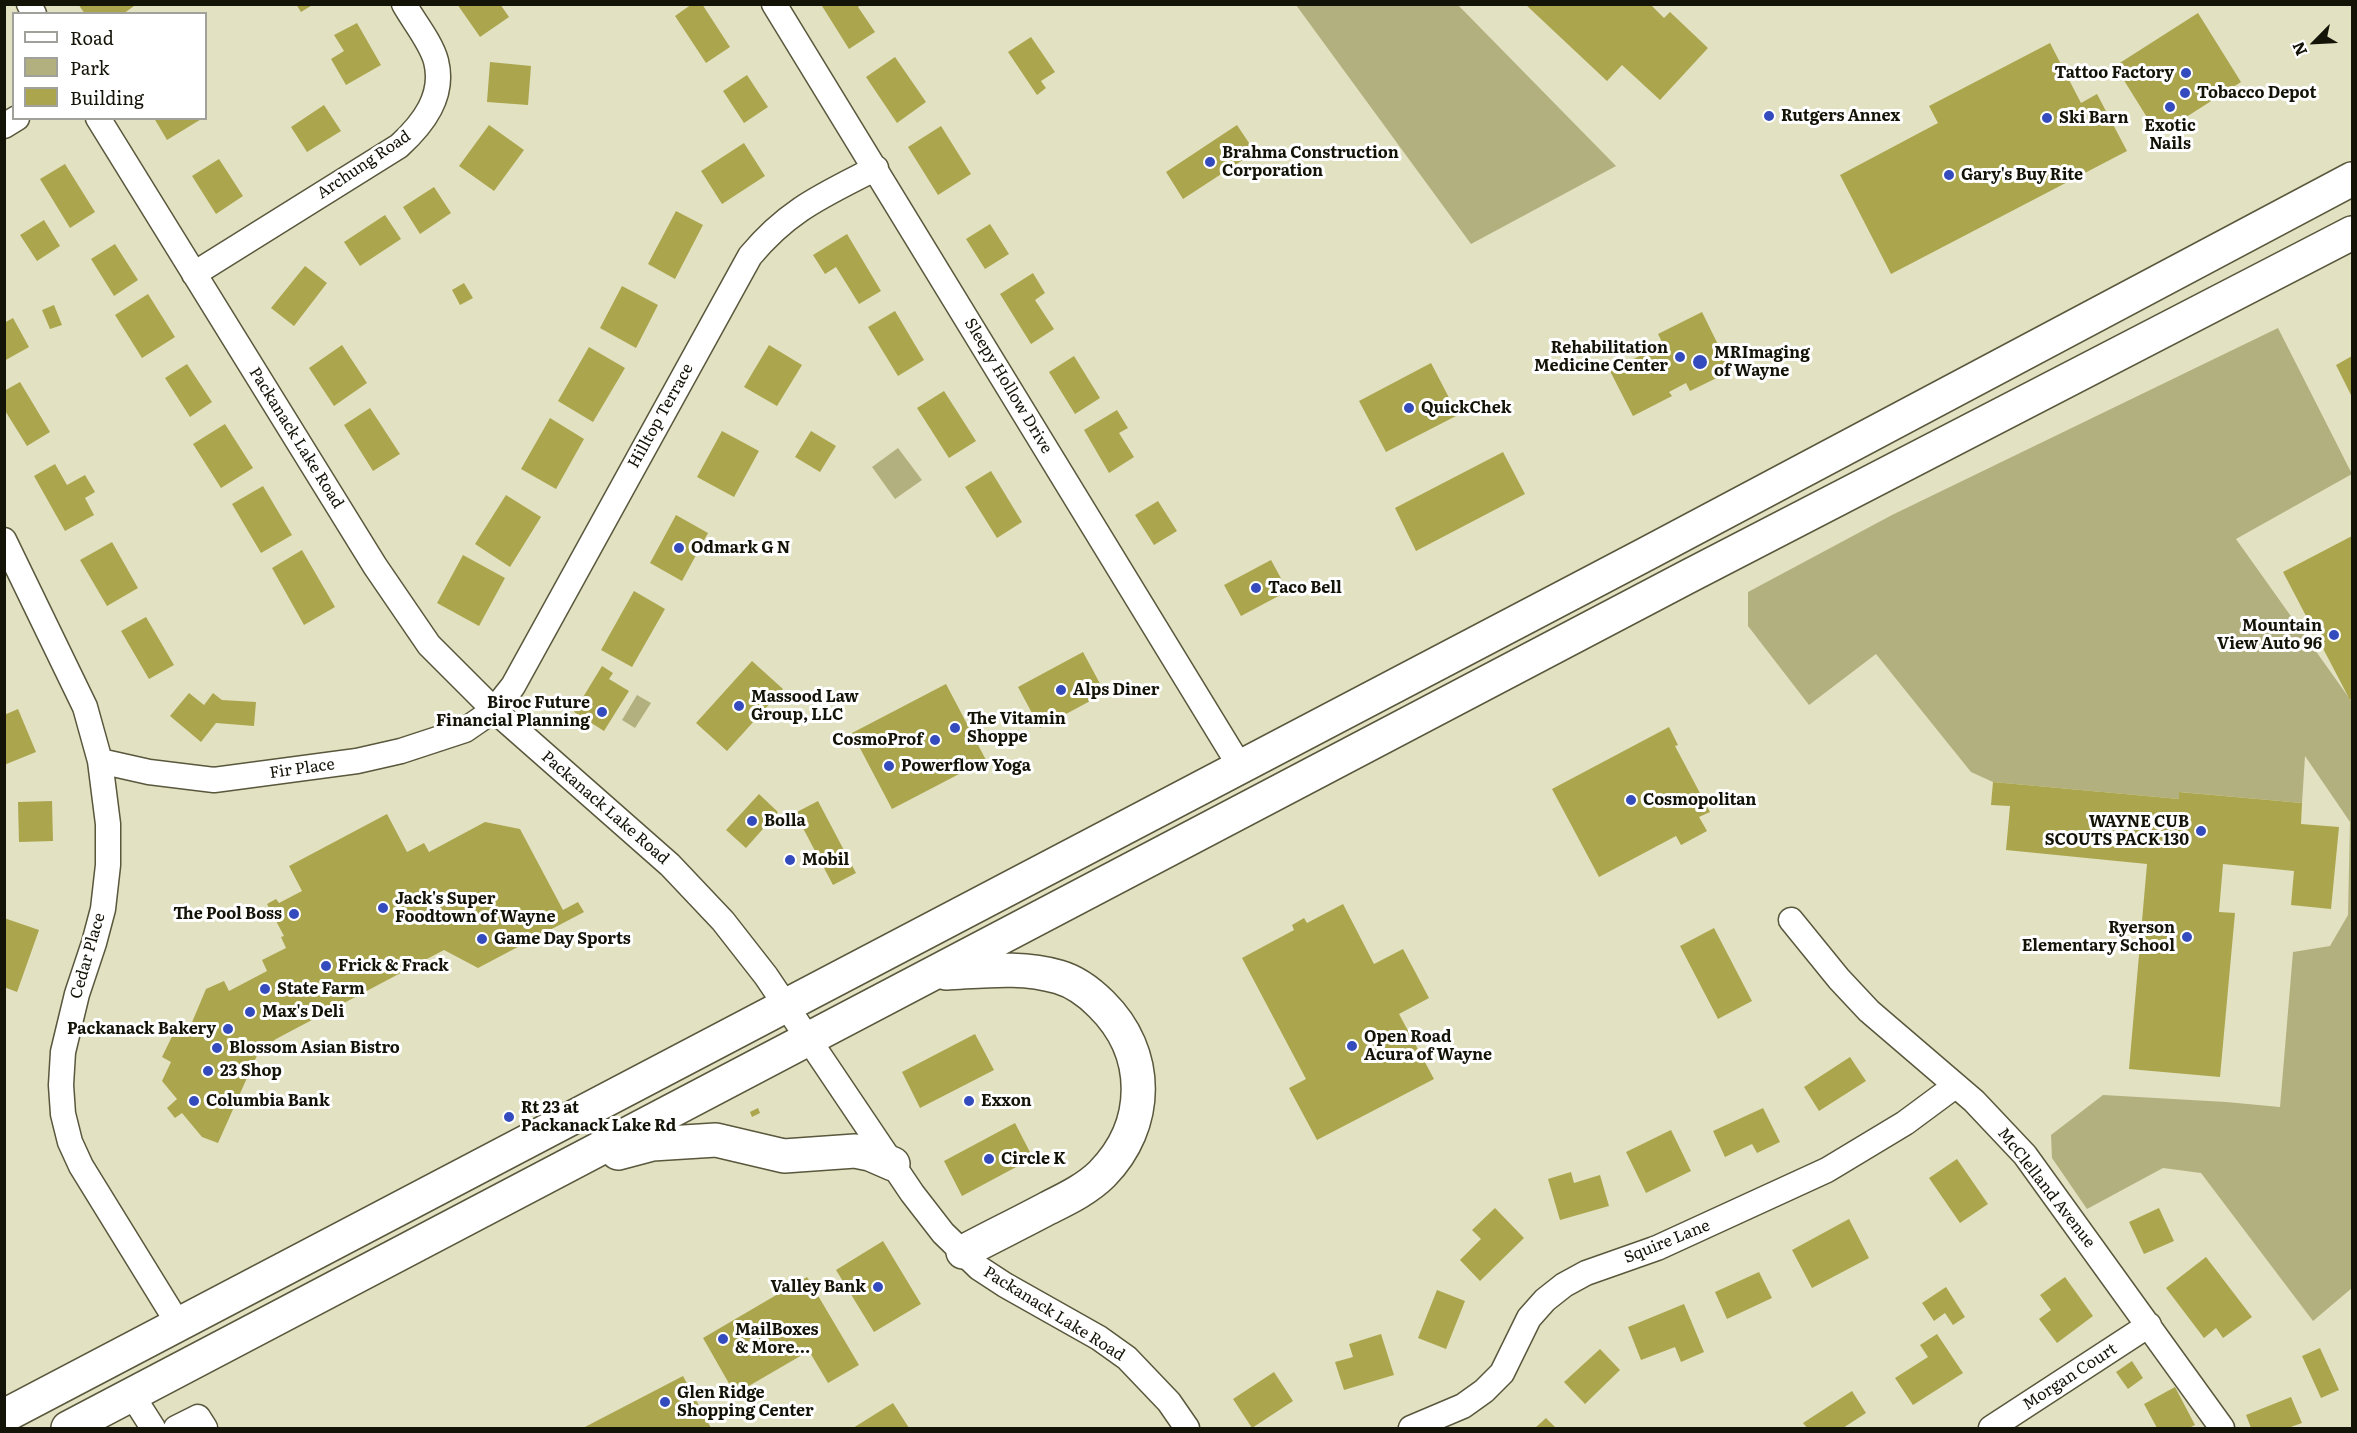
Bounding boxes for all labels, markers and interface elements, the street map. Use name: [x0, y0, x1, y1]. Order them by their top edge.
legend: [12, 12, 207, 120]
north arrow: [2285, 12, 2345, 72]
text: Road: [70, 24, 114, 51]
text: N: [2285, 38, 2312, 60]
text: Park: [70, 54, 109, 81]
place label: Tattoo Factory: [2055, 63, 2174, 83]
marker: Tattoo Factory: [2179, 66, 2193, 80]
place label: Tobacco Depot: [2197, 83, 2316, 103]
text: Building: [70, 84, 144, 111]
marker: Tobacco Depot: [2178, 86, 2192, 100]
marker: Exotic Nails: [2163, 100, 2177, 114]
place label: Rutgers Annex: [1781, 106, 1900, 126]
place label: Ski Barn: [2059, 108, 2129, 128]
marker: Rutgers Annex: [1762, 109, 1776, 123]
marker: Ski Barn: [2040, 111, 2054, 125]
place label: Exotic Nails: [2144, 116, 2196, 154]
street label: Archung Road: [314, 127, 414, 203]
place label: Brahma Construction Corporation: [1222, 143, 1399, 181]
marker: Brahma Construction Corporation: [1203, 155, 1217, 169]
place label: Gary's Buy Rite: [1961, 165, 2083, 185]
marker: Gary's Buy Rite: [1942, 168, 1956, 182]
street label: Sleepy Hollow Drive: [960, 315, 1056, 457]
place label: Rehabilitation Medicine Center: [1534, 338, 1668, 376]
place label: MRImaging of Wayne: [1714, 343, 1810, 381]
marker: Rehabilitation Medicine Center: [1673, 350, 1687, 364]
marker: MRImaging of Wayne: [1691, 353, 1709, 371]
street label: Hilltop Terrace: [624, 360, 698, 472]
street label: Packanack Lake Road: [245, 364, 347, 512]
place label: QuickChek: [1421, 398, 1512, 418]
marker: QuickChek: [1402, 401, 1416, 415]
place label: Odmark G N: [691, 538, 790, 558]
marker: Odmark G N: [672, 541, 686, 555]
place label: Taco Bell: [1268, 578, 1342, 598]
marker: Taco Bell: [1249, 581, 1263, 595]
place label: Mountain View Auto 96: [2217, 616, 2322, 654]
marker: Mountain View Auto 96: [2327, 628, 2341, 642]
place label: Alps Diner: [1073, 680, 1159, 700]
marker: Alps Diner: [1054, 683, 1068, 697]
place label: Massood Law Group, LLC: [751, 687, 859, 725]
place label: Biroc Future Financial Planning: [436, 693, 590, 731]
marker: Massood Law Group, LLC: [732, 699, 746, 713]
marker: Biroc Future Financial Planning: [595, 705, 609, 719]
place label: The Vitamin Shoppe: [967, 709, 1066, 747]
marker: The Vitamin Shoppe: [948, 721, 962, 735]
place label: CosmoProf: [832, 730, 923, 750]
marker: CosmoProf: [928, 733, 942, 747]
street label: Packanack Lake Road: [537, 747, 673, 869]
street label: Fir Place: [268, 755, 336, 783]
place label: Powerflow Yoga: [901, 756, 1031, 776]
marker: Powerflow Yoga: [882, 759, 896, 773]
place label: Cosmopolitan: [1643, 790, 1756, 810]
marker: Cosmopolitan: [1624, 793, 1638, 807]
place label: Bolla: [764, 811, 806, 831]
place label: WAYNE CUB SCOUTS PACK 130: [2045, 812, 2189, 850]
marker: Bolla: [745, 814, 759, 828]
marker: WAYNE CUB SCOUTS PACK 130: [2194, 824, 2208, 838]
place label: Mobil: [802, 850, 849, 870]
marker: Mobil: [783, 853, 797, 867]
place label: Jack's Super Foodtown of Wayne: [395, 889, 555, 927]
marker: Jack's Super Foodtown of Wayne: [376, 901, 390, 915]
place label: The Pool Boss: [173, 904, 282, 924]
marker: The Pool Boss: [287, 907, 301, 921]
street label: Cedar Place: [67, 911, 109, 1001]
place label: Ryerson Elementary School: [2022, 918, 2175, 956]
place label: Game Day Sports: [494, 929, 631, 949]
marker: Ryerson Elementary School: [2180, 930, 2194, 944]
marker: Game Day Sports: [475, 932, 489, 946]
place label: Frick & Frack: [338, 956, 449, 976]
marker: Frick & Frack: [319, 959, 333, 973]
place label: State Farm: [277, 979, 365, 999]
marker: State Farm: [258, 982, 272, 996]
place label: Max's Deli: [262, 1002, 344, 1022]
marker: Max's Deli: [243, 1005, 257, 1019]
place label: Packanack Bakery: [67, 1019, 216, 1039]
marker: Packanack Bakery: [221, 1022, 235, 1036]
place label: Open Road Acura of Wayne: [1364, 1027, 1492, 1065]
place label: Blossom Asian Bistro: [229, 1038, 400, 1058]
marker: Open Road Acura of Wayne: [1345, 1039, 1359, 1053]
marker: Blossom Asian Bistro: [210, 1041, 224, 1055]
place label: 23 Shop: [220, 1061, 282, 1081]
marker: 23 Shop: [201, 1064, 215, 1078]
place label: Columbia Bank: [206, 1091, 330, 1111]
place label: Exxon: [981, 1091, 1032, 1111]
marker: Columbia Bank: [187, 1094, 201, 1108]
marker: Exxon: [962, 1094, 976, 1108]
place label: Rt 23 at Packanack Lake Rd: [521, 1098, 676, 1136]
marker: Rt 23 at Packanack Lake Rd: [502, 1110, 516, 1124]
street label: McClelland Avenue: [1993, 1124, 2099, 1252]
place label: Circle K: [1001, 1149, 1066, 1169]
marker: Circle K: [982, 1152, 996, 1166]
street label: Squire Lane: [1621, 1216, 1713, 1268]
street label: Packanack Lake Road: [980, 1263, 1128, 1365]
place label: Valley Bank: [771, 1277, 866, 1297]
marker: Valley Bank: [871, 1280, 885, 1294]
place label: MailBoxes & More...: [735, 1320, 819, 1358]
marker: MailBoxes & More...: [716, 1332, 730, 1346]
street label: Morgan Court: [2019, 1339, 2121, 1415]
place label: Glen Ridge Shopping Center: [677, 1383, 814, 1421]
marker: Glen Ridge Shopping Center: [658, 1395, 672, 1409]

